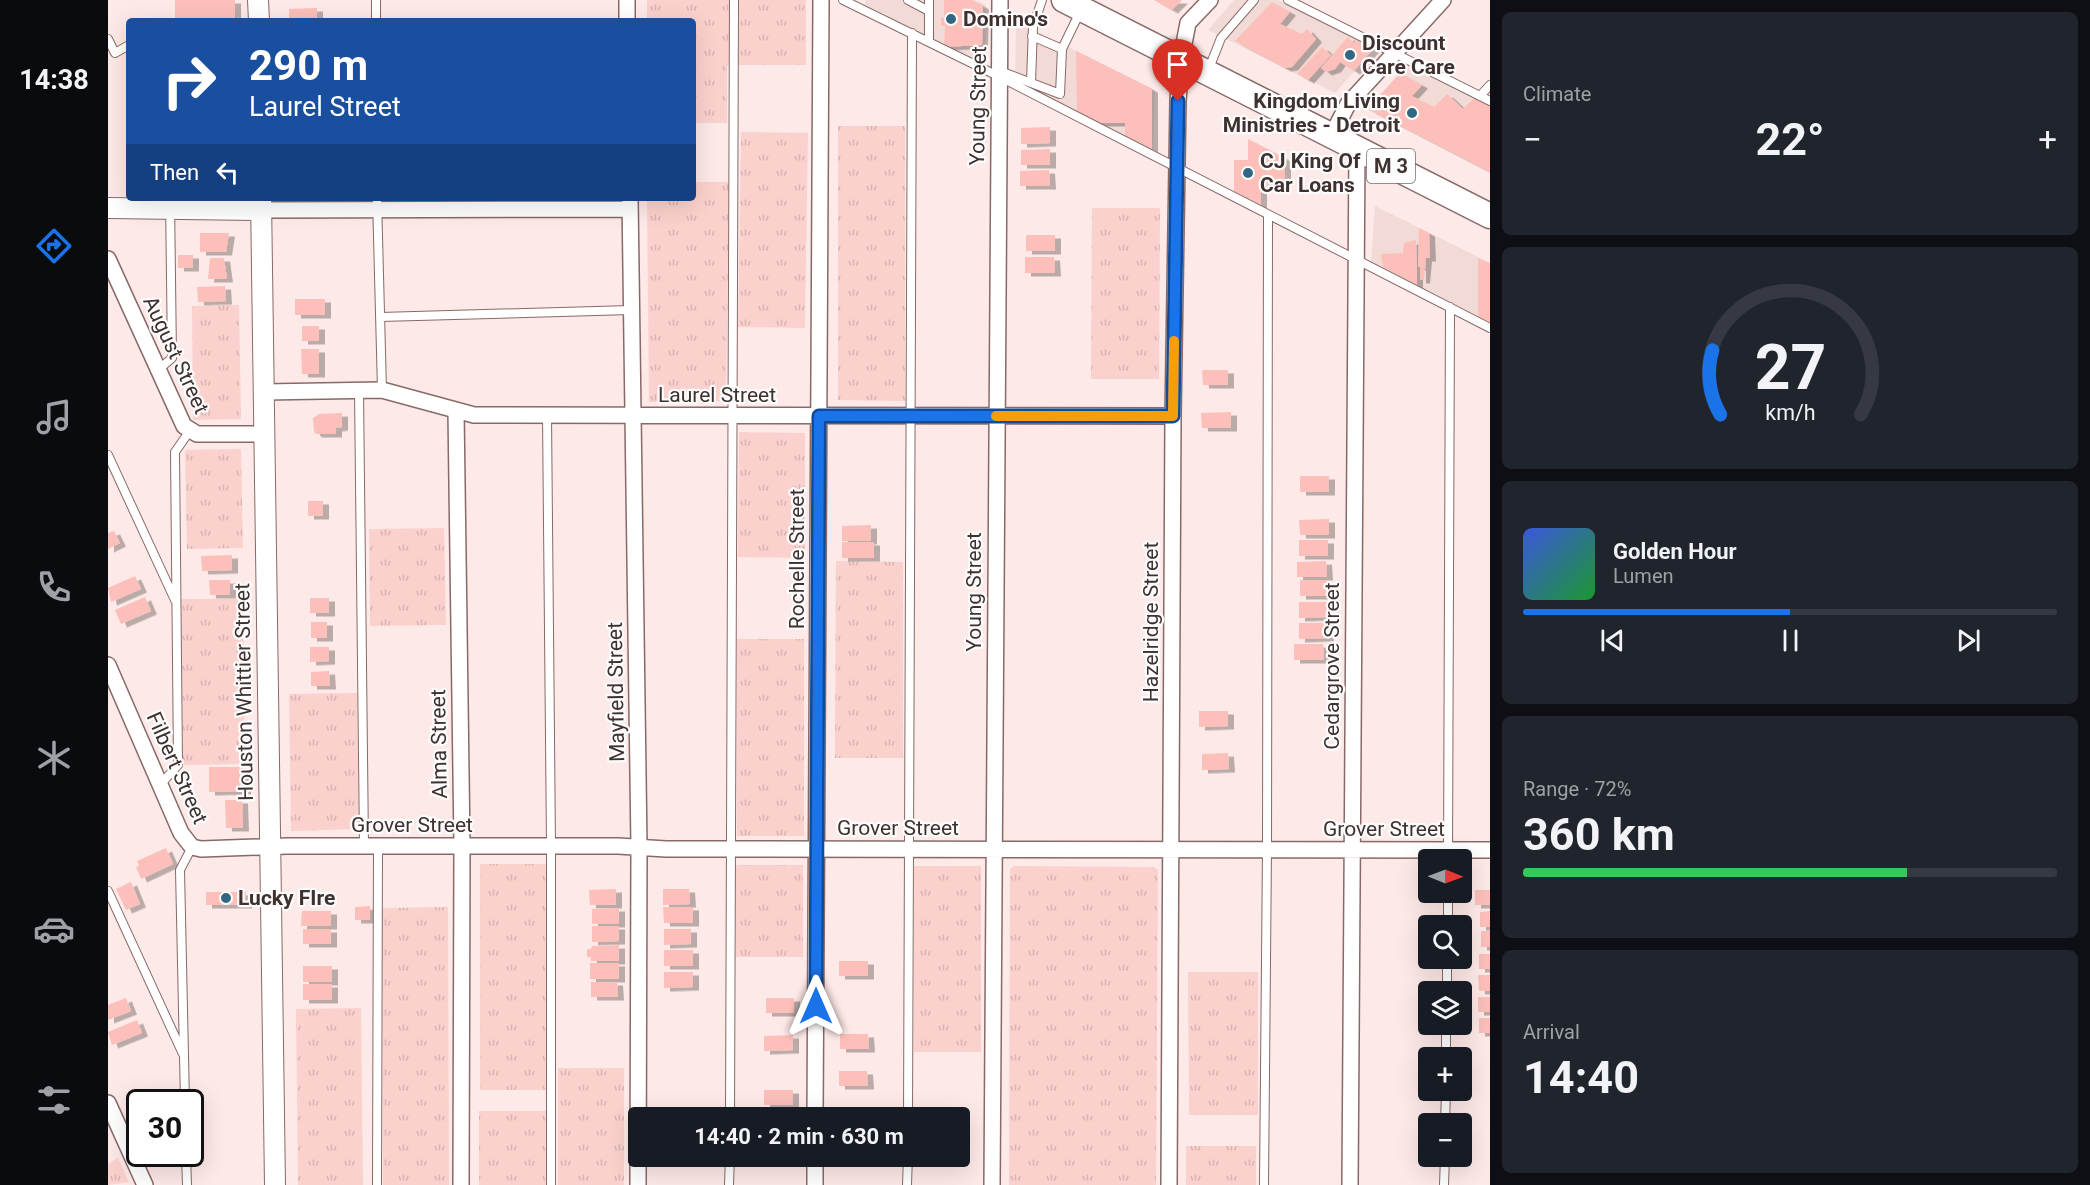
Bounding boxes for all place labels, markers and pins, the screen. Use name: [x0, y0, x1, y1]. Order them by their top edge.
place label: Domino's: [963, 7, 1048, 31]
marker: Domino's: [944, 12, 958, 26]
place label: Discount Care Care: [1362, 31, 1455, 79]
pin: [1152, 39, 1203, 101]
marker: Discount Care Care: [1343, 48, 1357, 62]
place label: Kingdom Living Ministries - Detroit: [1223, 89, 1400, 137]
marker: Kingdom Living Ministries - Detroit: [1405, 106, 1419, 120]
place label: CJ King Of Car Loans: [1260, 149, 1361, 197]
marker: CJ King Of Car Loans: [1241, 166, 1255, 180]
place label: Lucky FIre: [238, 886, 335, 910]
marker: Lucky FIre: [219, 891, 233, 905]

